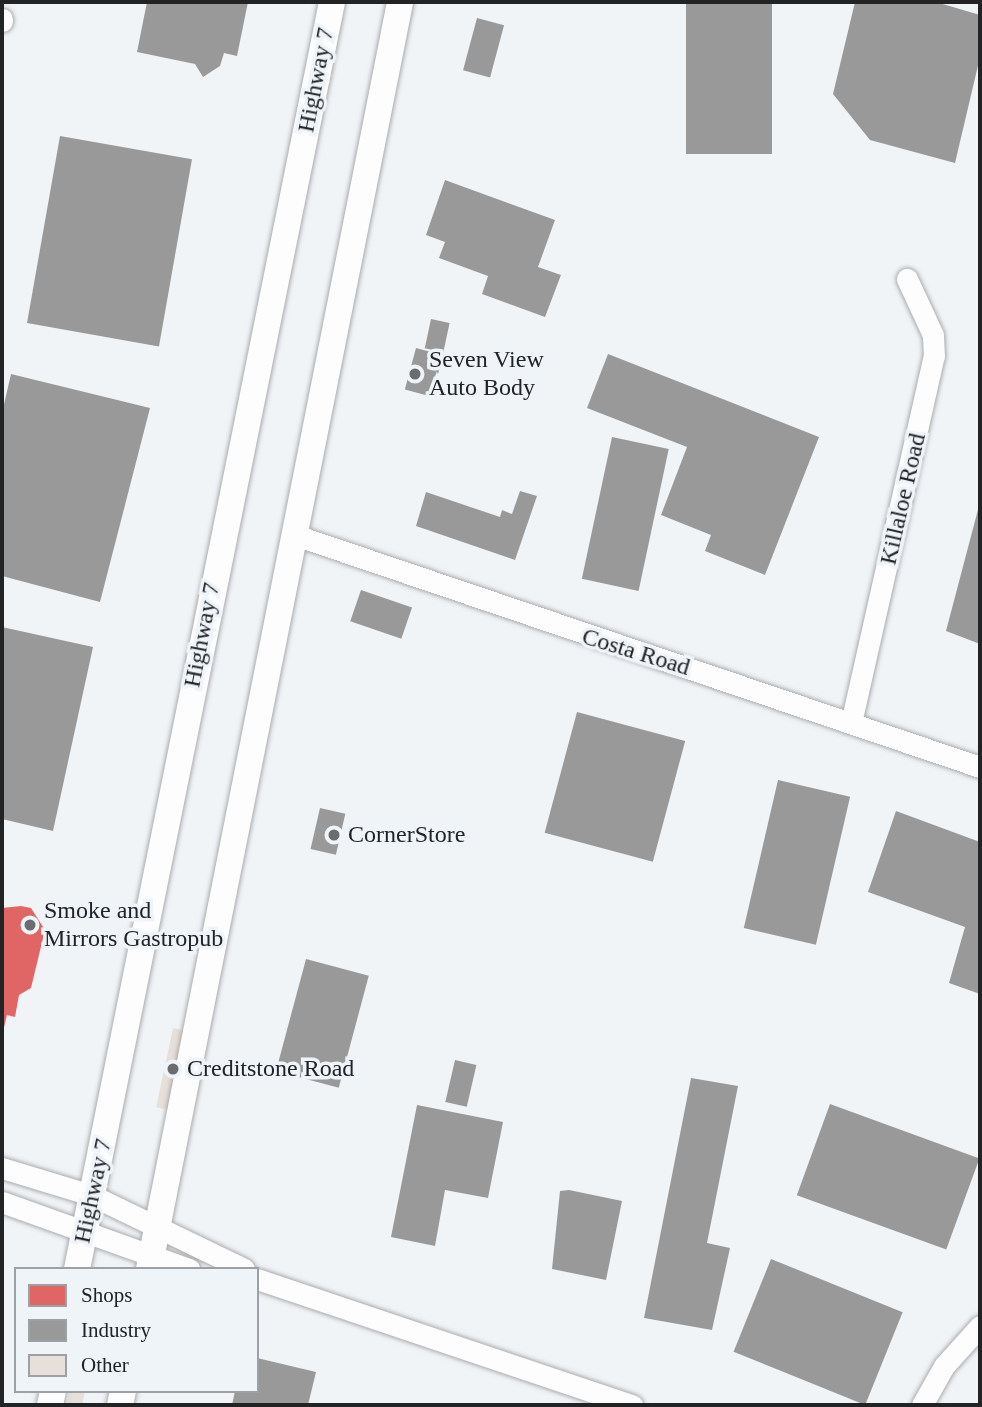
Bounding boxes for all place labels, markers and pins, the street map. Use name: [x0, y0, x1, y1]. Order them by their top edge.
place label: Seven View Auto Body: [429, 346, 544, 402]
marker: Seven View Auto Body: [407, 366, 423, 382]
place label: CornerStore: [348, 821, 465, 849]
marker: CornerStore: [326, 827, 342, 843]
place label: Smoke and Mirrors Gastropub: [44, 897, 223, 953]
marker: Smoke and Mirrors Gastropub: [22, 917, 38, 933]
place label: Creditstone Road: [187, 1055, 354, 1083]
marker: Creditstone Road: [165, 1061, 181, 1077]

